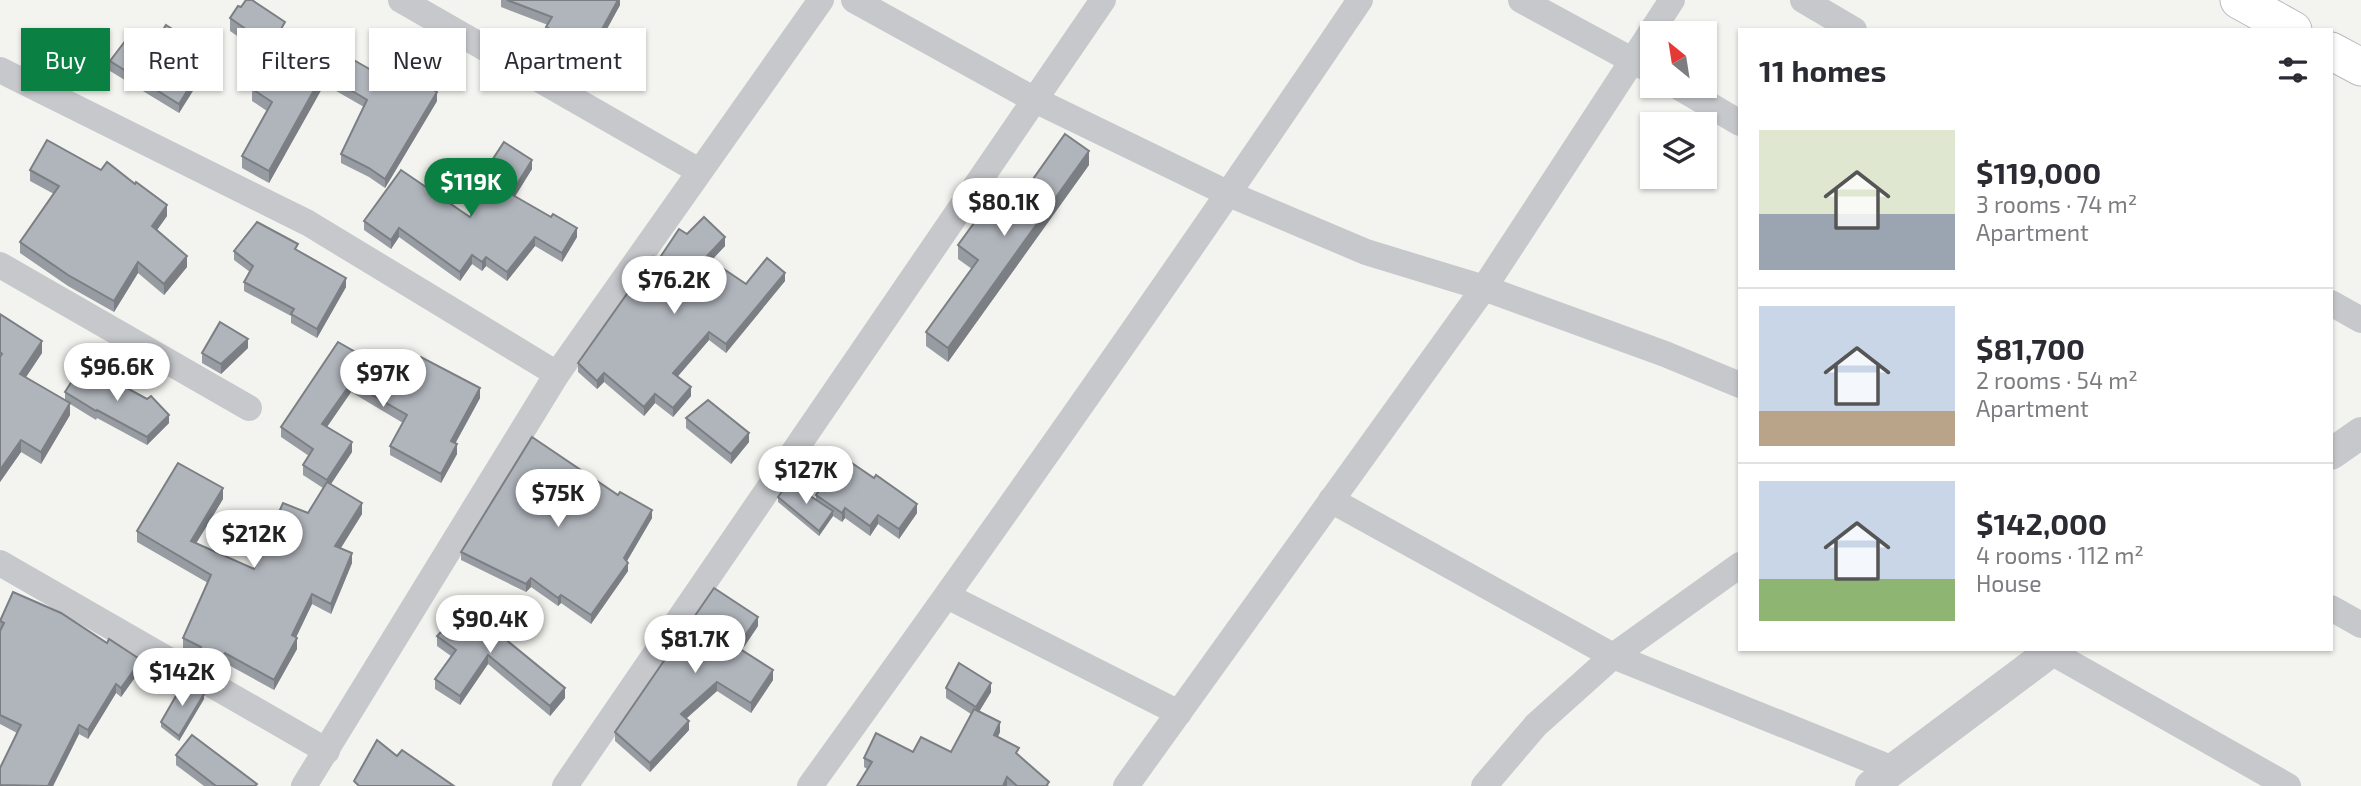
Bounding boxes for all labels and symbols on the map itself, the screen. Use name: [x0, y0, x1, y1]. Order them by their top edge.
north arrow: [1640, 21, 1717, 98]
pin: $119K: [422, 158, 520, 218]
pin: $80.1K: [947, 178, 1061, 238]
pin: $76.2K: [617, 256, 731, 316]
pin: $96.6K: [60, 344, 174, 403]
pin: $97K: [342, 350, 424, 409]
pin: $127K: [757, 447, 855, 506]
pin: $75K: [517, 470, 599, 529]
pin: $212K: [205, 510, 303, 570]
pin: $90.4K: [433, 596, 547, 655]
pin: $81.7K: [638, 616, 752, 675]
pin: $142K: [133, 648, 231, 708]

